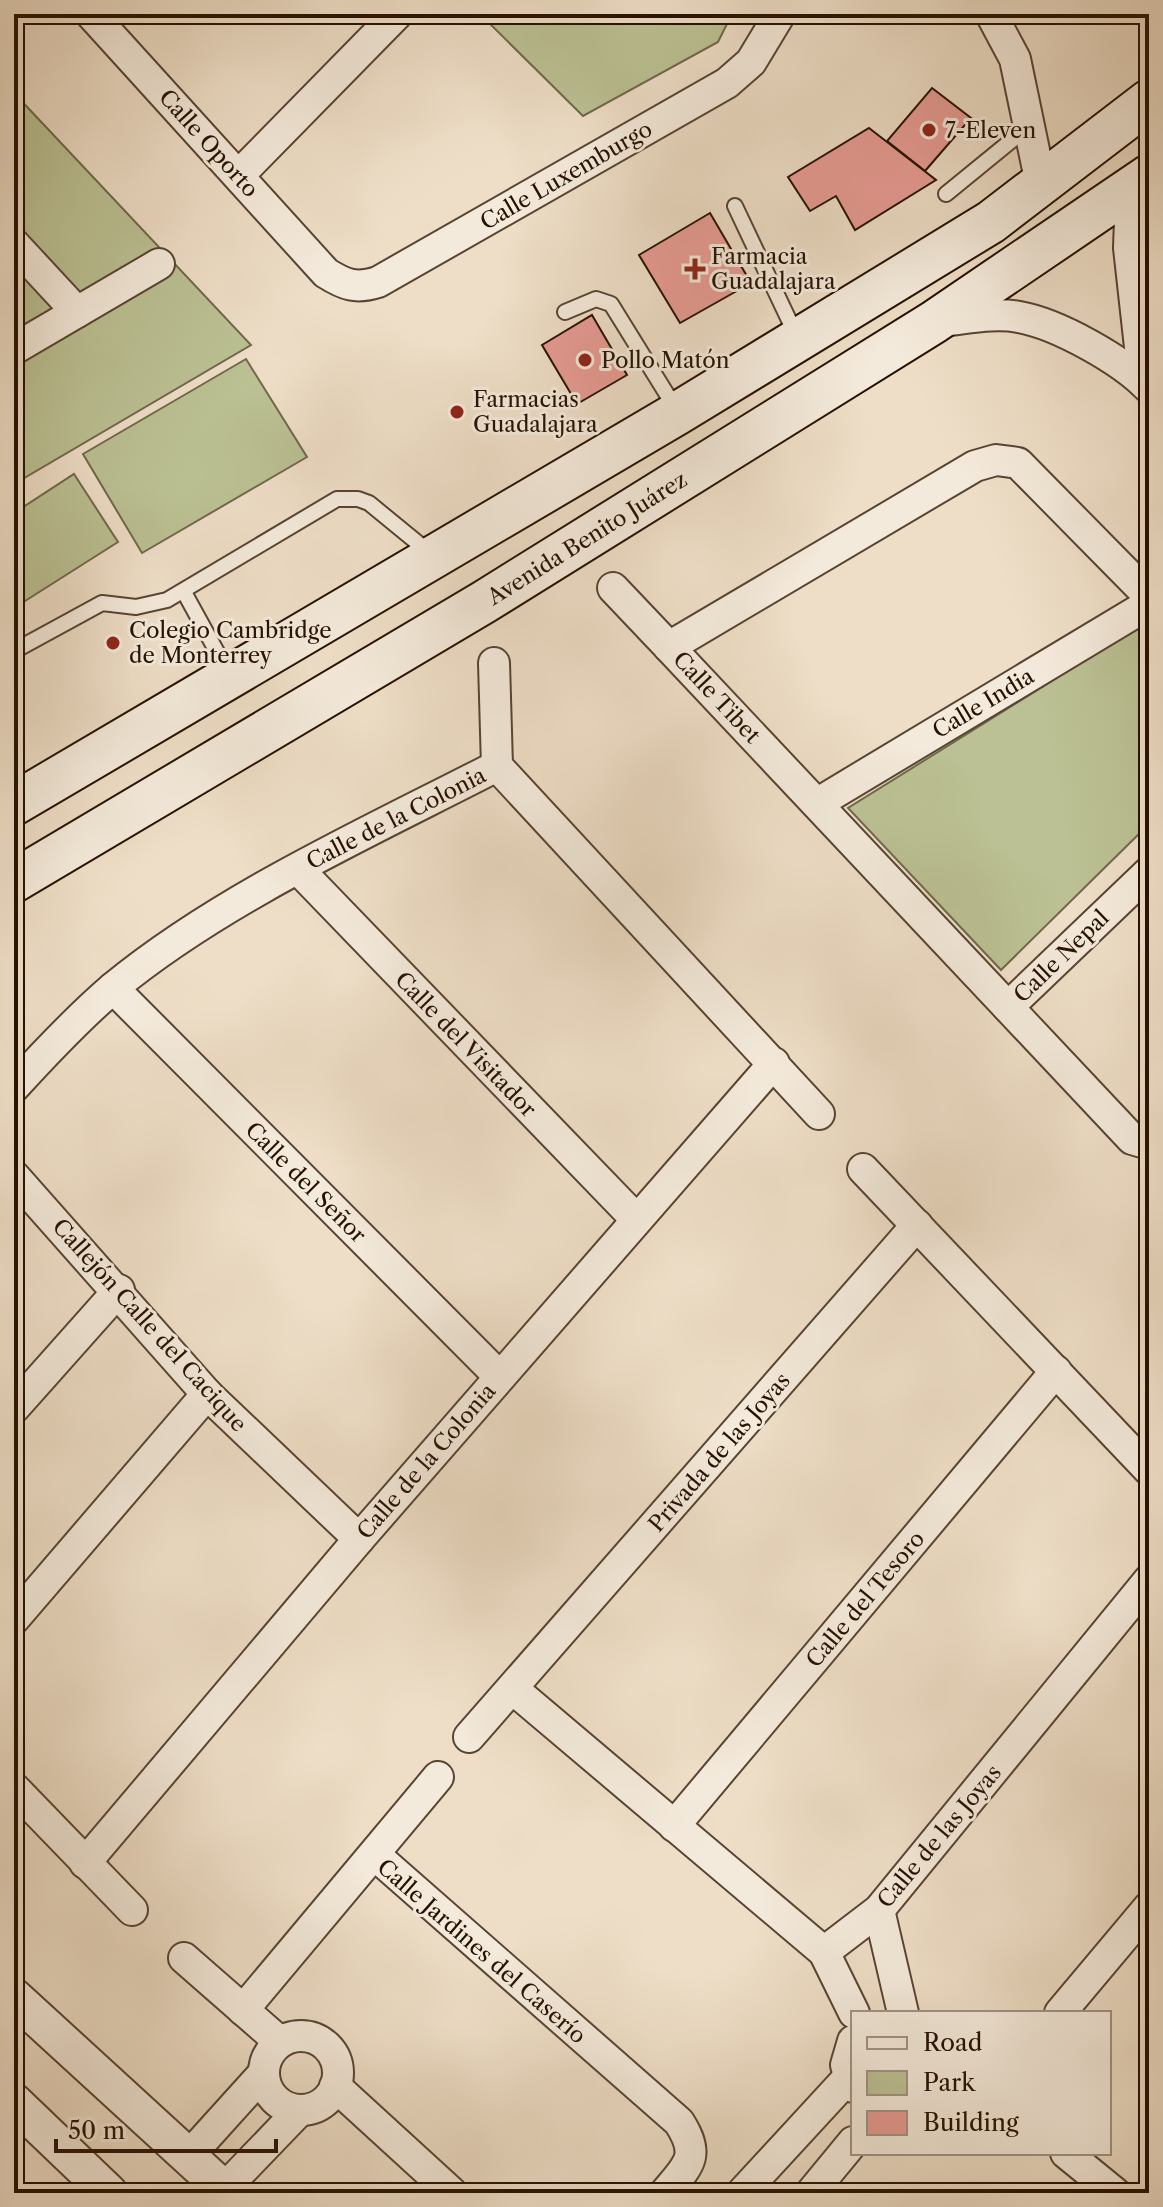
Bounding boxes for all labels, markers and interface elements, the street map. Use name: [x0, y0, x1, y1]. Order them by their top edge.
street label: Calle Oporto: [153, 84, 264, 203]
street label: Calle Luxemburgo: [476, 115, 657, 236]
place label: 7-Eleven: [945, 117, 1036, 144]
marker: 7-Eleven: [920, 121, 938, 139]
place label: Farmacia Guadalajara: [711, 243, 836, 295]
marker: Farmacia Guadalajara: [686, 260, 704, 278]
place label: Pollo Matón: [601, 347, 730, 374]
marker: Pollo Matón: [576, 351, 594, 369]
place label: Farmacias Guadalajara: [473, 386, 598, 438]
marker: Farmacias Guadalajara: [448, 403, 466, 421]
street label: Avenida Benito Juárez: [482, 466, 692, 611]
place label: Colegio Cambridge de Monterrey: [129, 617, 331, 669]
marker: Colegio Cambridge de Monterrey: [104, 634, 122, 652]
street label: Calle Tibet: [667, 646, 766, 749]
street label: Calle India: [928, 662, 1039, 744]
street label: Calle de la Colonia: [302, 761, 491, 875]
street label: Calle Nepal: [1008, 904, 1115, 1008]
street label: Calle del Visitador: [389, 966, 542, 1123]
street label: Calle del Señor: [240, 1116, 372, 1248]
street label: Callejón Calle del Cacique: [47, 1213, 252, 1437]
street label: Privada de las Joyas: [643, 1367, 796, 1537]
street label: Calle de la Colonia: [351, 1378, 502, 1545]
street label: Calle del Tesoro: [801, 1526, 930, 1673]
street label: Calle de las Joyas: [872, 1759, 1007, 1913]
street label: Calle Jardines del Caserío: [372, 1853, 591, 2049]
legend: [851, 2011, 1111, 2155]
text: Road: [923, 2028, 983, 2057]
text: Park: [923, 2068, 976, 2097]
scale bar: [56, 2103, 276, 2153]
text: Building: [923, 2108, 1019, 2137]
text: 50 m: [68, 2116, 125, 2145]

